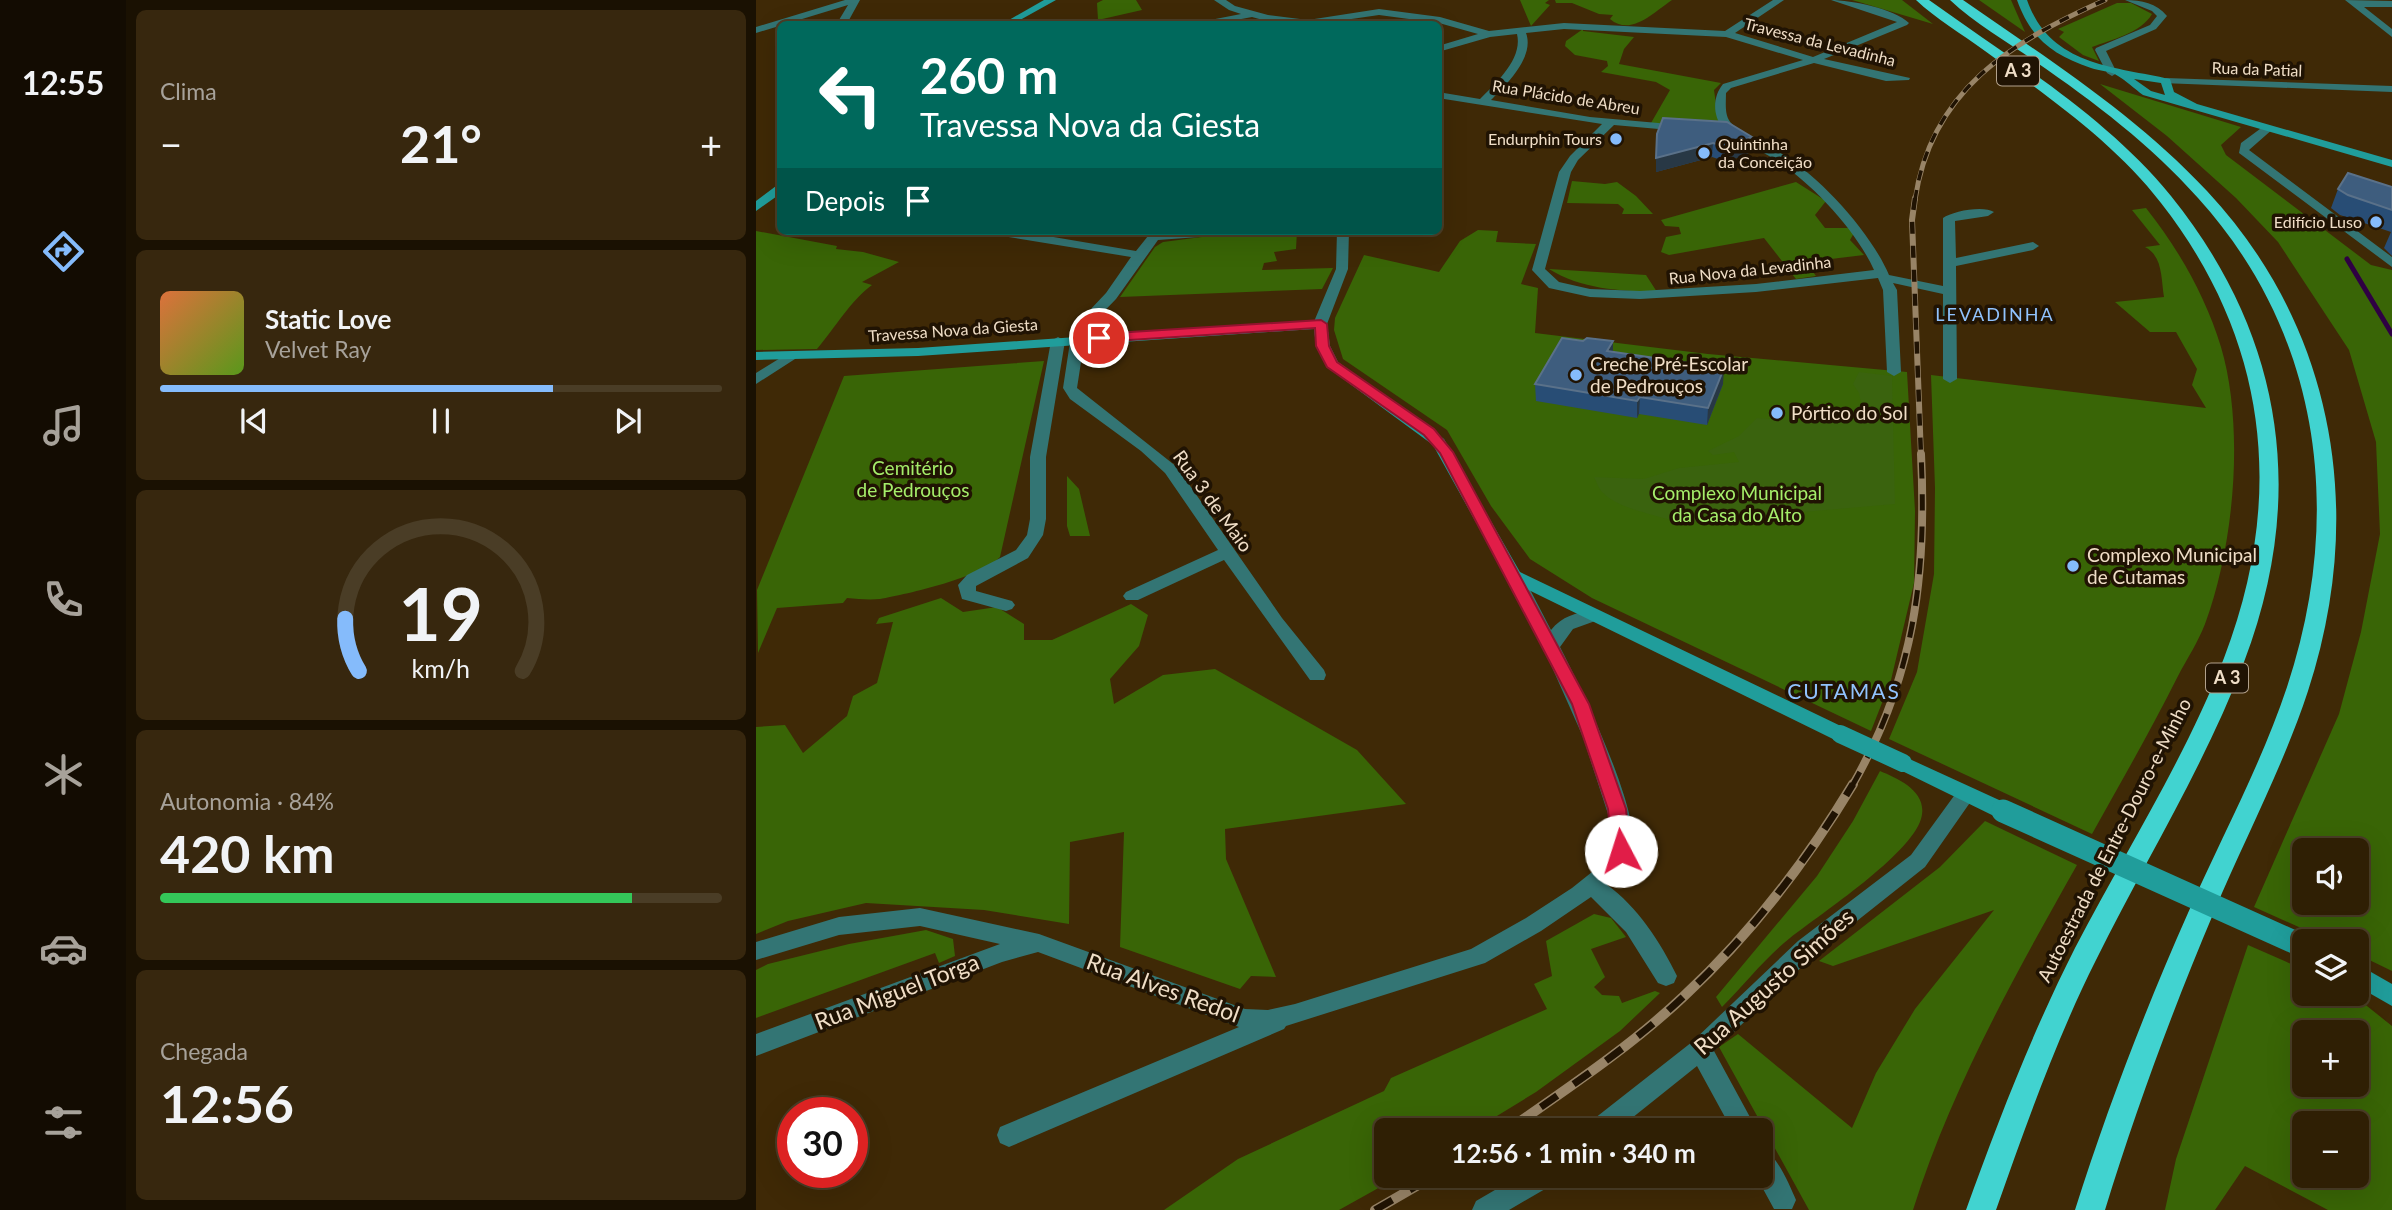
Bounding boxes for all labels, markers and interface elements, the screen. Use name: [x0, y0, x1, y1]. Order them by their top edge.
street label: Travessa da Levadinha: [1743, 14, 1898, 69]
text: 260 m: [920, 46, 1058, 104]
icon: left: [805, 49, 896, 140]
road number: A 3: [1997, 56, 2039, 86]
street label: Rua da Patial: [2211, 57, 2303, 80]
text: 12:55: [22, 63, 104, 102]
street label: Rua Plácido de Abreu: [1491, 75, 1641, 118]
text: Clima: [160, 77, 217, 105]
text: Travessa Nova da Giesta: [920, 105, 1260, 144]
text: 21°: [400, 112, 482, 174]
text: −: [160, 121, 182, 167]
text: +: [700, 121, 722, 167]
place label: Endurphin Tours: [1488, 129, 1602, 148]
marker: Endurphin Tours: [1608, 131, 1624, 147]
place label: Quintinha da Conceição: [1718, 134, 1812, 171]
marker: Quintinha da Conceição: [1696, 145, 1712, 161]
icon: arrive: [899, 182, 937, 220]
text: Depois: [805, 185, 885, 217]
place label: Edifício Luso: [2274, 212, 2362, 231]
marker: Edifício Luso: [2368, 214, 2384, 230]
icon: directions: [39, 227, 88, 276]
street label: Rua Nova da Levadinha: [1668, 252, 1832, 287]
text: Static Love: [265, 303, 392, 335]
district label: LEVADINHA: [1935, 303, 2055, 325]
pin: [1069, 308, 1129, 368]
street label: Travessa Nova da Giesta: [867, 314, 1038, 345]
icon: arrive: [1080, 319, 1118, 357]
text: Velvet Ray: [265, 335, 371, 363]
place label: Creche Pré-Escolar de Pedrouços: [1590, 352, 1748, 397]
marker: Creche Pré-Escolar de Pedrouços: [1568, 367, 1584, 383]
icon: music: [39, 401, 88, 450]
place label: Pórtico do Sol: [1791, 401, 1908, 424]
icon: previous: [235, 402, 273, 440]
icon: pause: [422, 402, 460, 440]
icon: next: [609, 402, 647, 440]
marker: Pórtico do Sol: [1769, 405, 1785, 421]
street label: Rua 3 de Maio: [1169, 445, 1258, 556]
park label: Cemitério de Pedrouços: [857, 456, 969, 501]
park label: Complexo Municipal da Casa do Alto: [1652, 481, 1822, 526]
place label: Complexo Municipal de Cutamas: [2087, 543, 2257, 588]
marker: Complexo Municipal de Cutamas: [2065, 558, 2081, 574]
text: 19: [399, 569, 483, 657]
icon: phone: [39, 575, 88, 624]
text: km/h: [412, 653, 470, 683]
road number: A 3: [2206, 664, 2248, 692]
district label: CUTAMAS: [1787, 678, 1901, 703]
street label: Autoestrada de Entre-Douro-e-Minho: [2032, 694, 2195, 985]
icon: climate: [39, 750, 88, 799]
text: Autonomia · 84%: [160, 787, 334, 815]
position arrow: [1584, 814, 1658, 888]
text: 420 km: [160, 822, 334, 884]
map controls: [2292, 838, 2369, 1188]
button: sound: [2292, 838, 2369, 915]
street label: Rua Augusto Simões: [1688, 902, 1859, 1060]
icon: car: [39, 924, 88, 973]
button: layers: [2292, 929, 2369, 1006]
street label: Rua Alves Redol: [1083, 946, 1244, 1028]
street label: Rua Miguel Torga: [811, 947, 983, 1035]
button: +: [2292, 1020, 2369, 1097]
text: Chegada: [160, 1037, 248, 1065]
text: 12:56: [160, 1072, 294, 1134]
speed limit sign: 30: [777, 1097, 868, 1188]
icon: filters: [39, 1098, 88, 1147]
button: −: [2292, 1111, 2369, 1188]
text: 12:56 · 1 min · 340 m: [1451, 1137, 1696, 1169]

